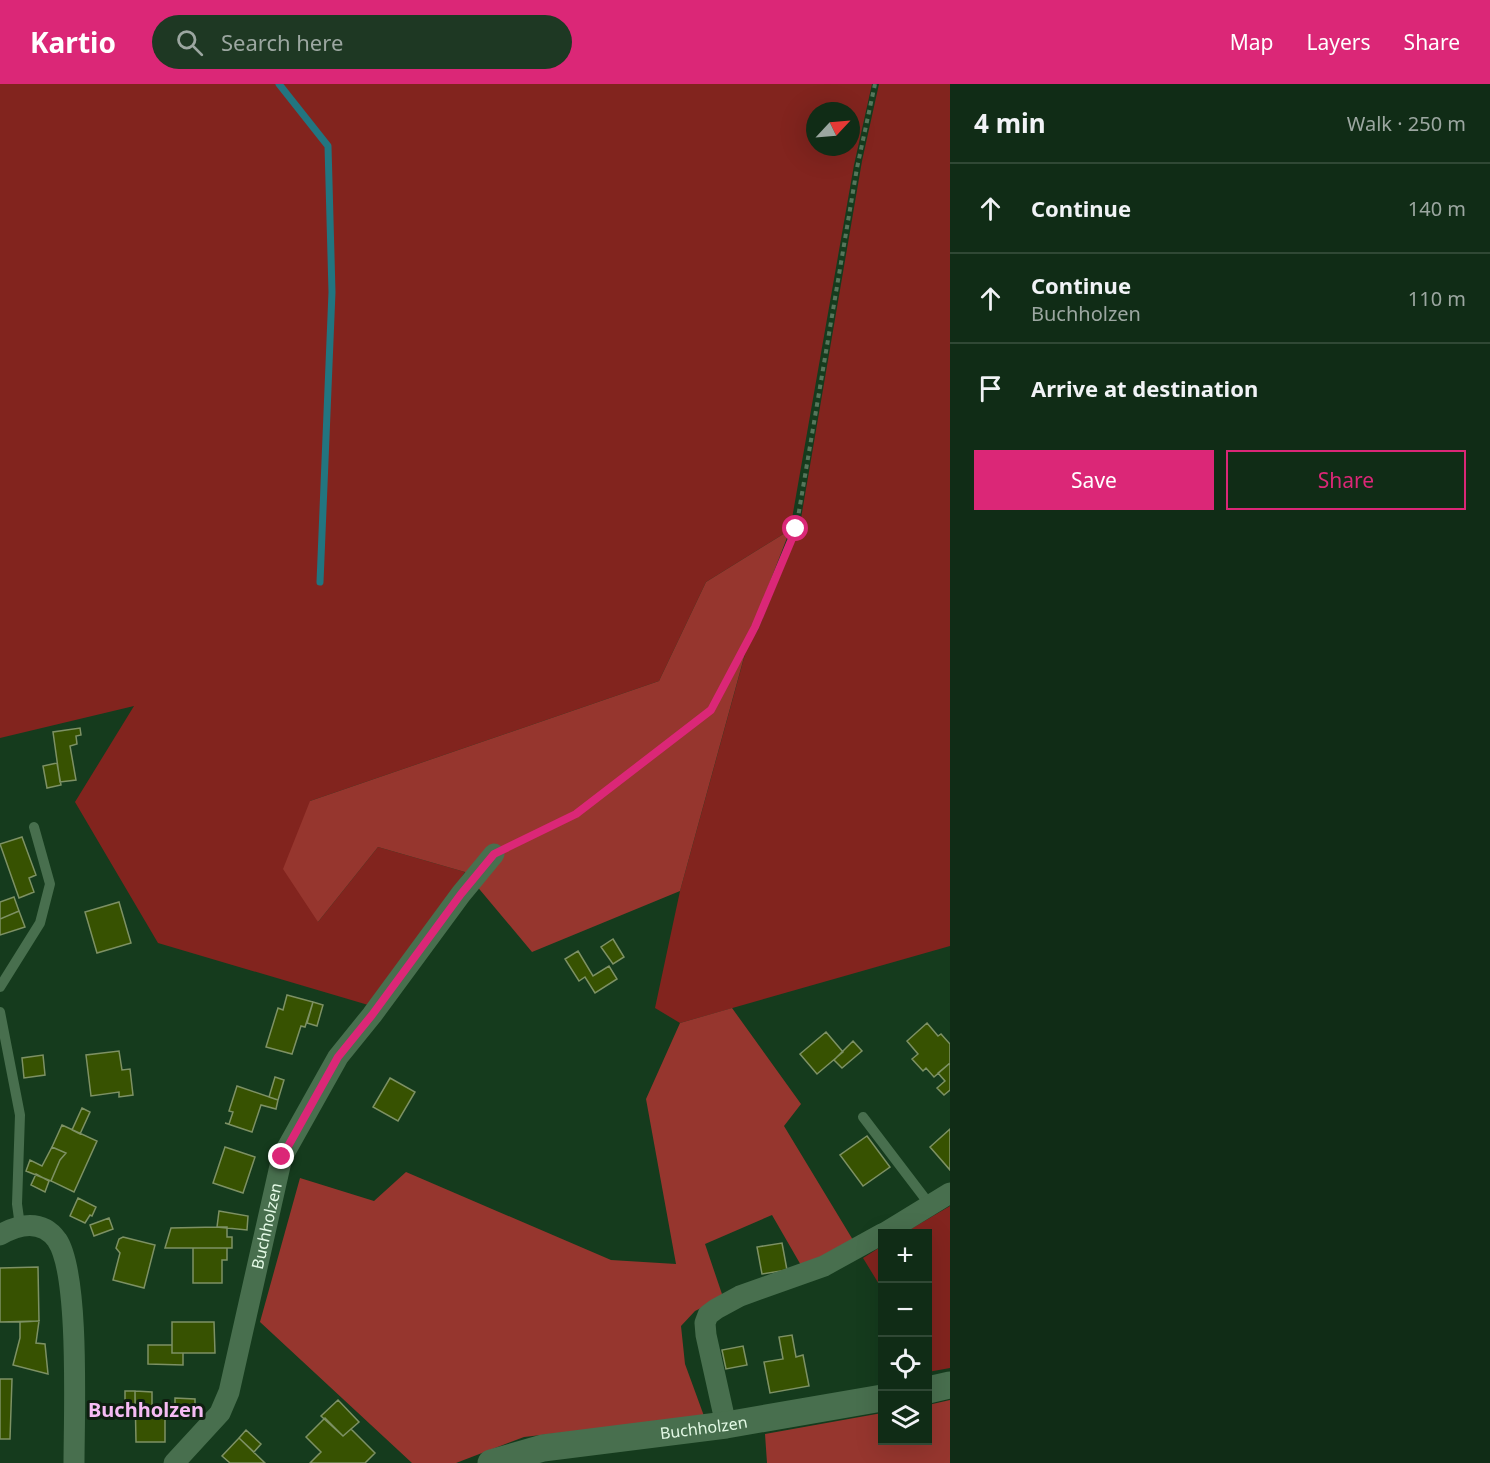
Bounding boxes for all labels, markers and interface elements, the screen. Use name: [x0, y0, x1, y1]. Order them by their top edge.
search box: [152, 15, 572, 69]
text: Kartio: [30, 23, 116, 61]
icon: search: [173, 26, 206, 59]
text: Search here: [221, 27, 343, 57]
text: Map: [1230, 28, 1274, 56]
text: Layers: [1307, 28, 1371, 56]
text: Share: [1404, 28, 1460, 56]
north arrow: [806, 102, 860, 156]
text: 4 min: [974, 105, 1046, 141]
text: Walk · 250 m: [1347, 110, 1466, 137]
icon: ahead: [974, 192, 1007, 225]
text: Continue: [1031, 193, 1131, 223]
text: 140 m: [1408, 195, 1466, 222]
text: Continue: [1031, 270, 1131, 300]
icon: ahead: [974, 282, 1007, 315]
text: 110 m: [1408, 285, 1466, 312]
text: Buchholzen: [1031, 300, 1141, 327]
icon: arrive: [974, 372, 1007, 405]
text: Arrive at destination: [1031, 373, 1258, 403]
button: Save: [974, 450, 1214, 510]
button: Share: [1226, 450, 1466, 510]
route start: [782, 515, 808, 541]
route end: [268, 1143, 294, 1169]
street label: Buchholzen: [246, 1181, 287, 1271]
map controls: [878, 1229, 932, 1445]
button: +: [878, 1229, 932, 1283]
button: −: [878, 1283, 932, 1337]
button: locate: [878, 1337, 932, 1391]
button: layers: [878, 1391, 932, 1445]
district label: Buchholzen: [88, 1396, 204, 1423]
street label: Buchholzen: [659, 1411, 749, 1444]

